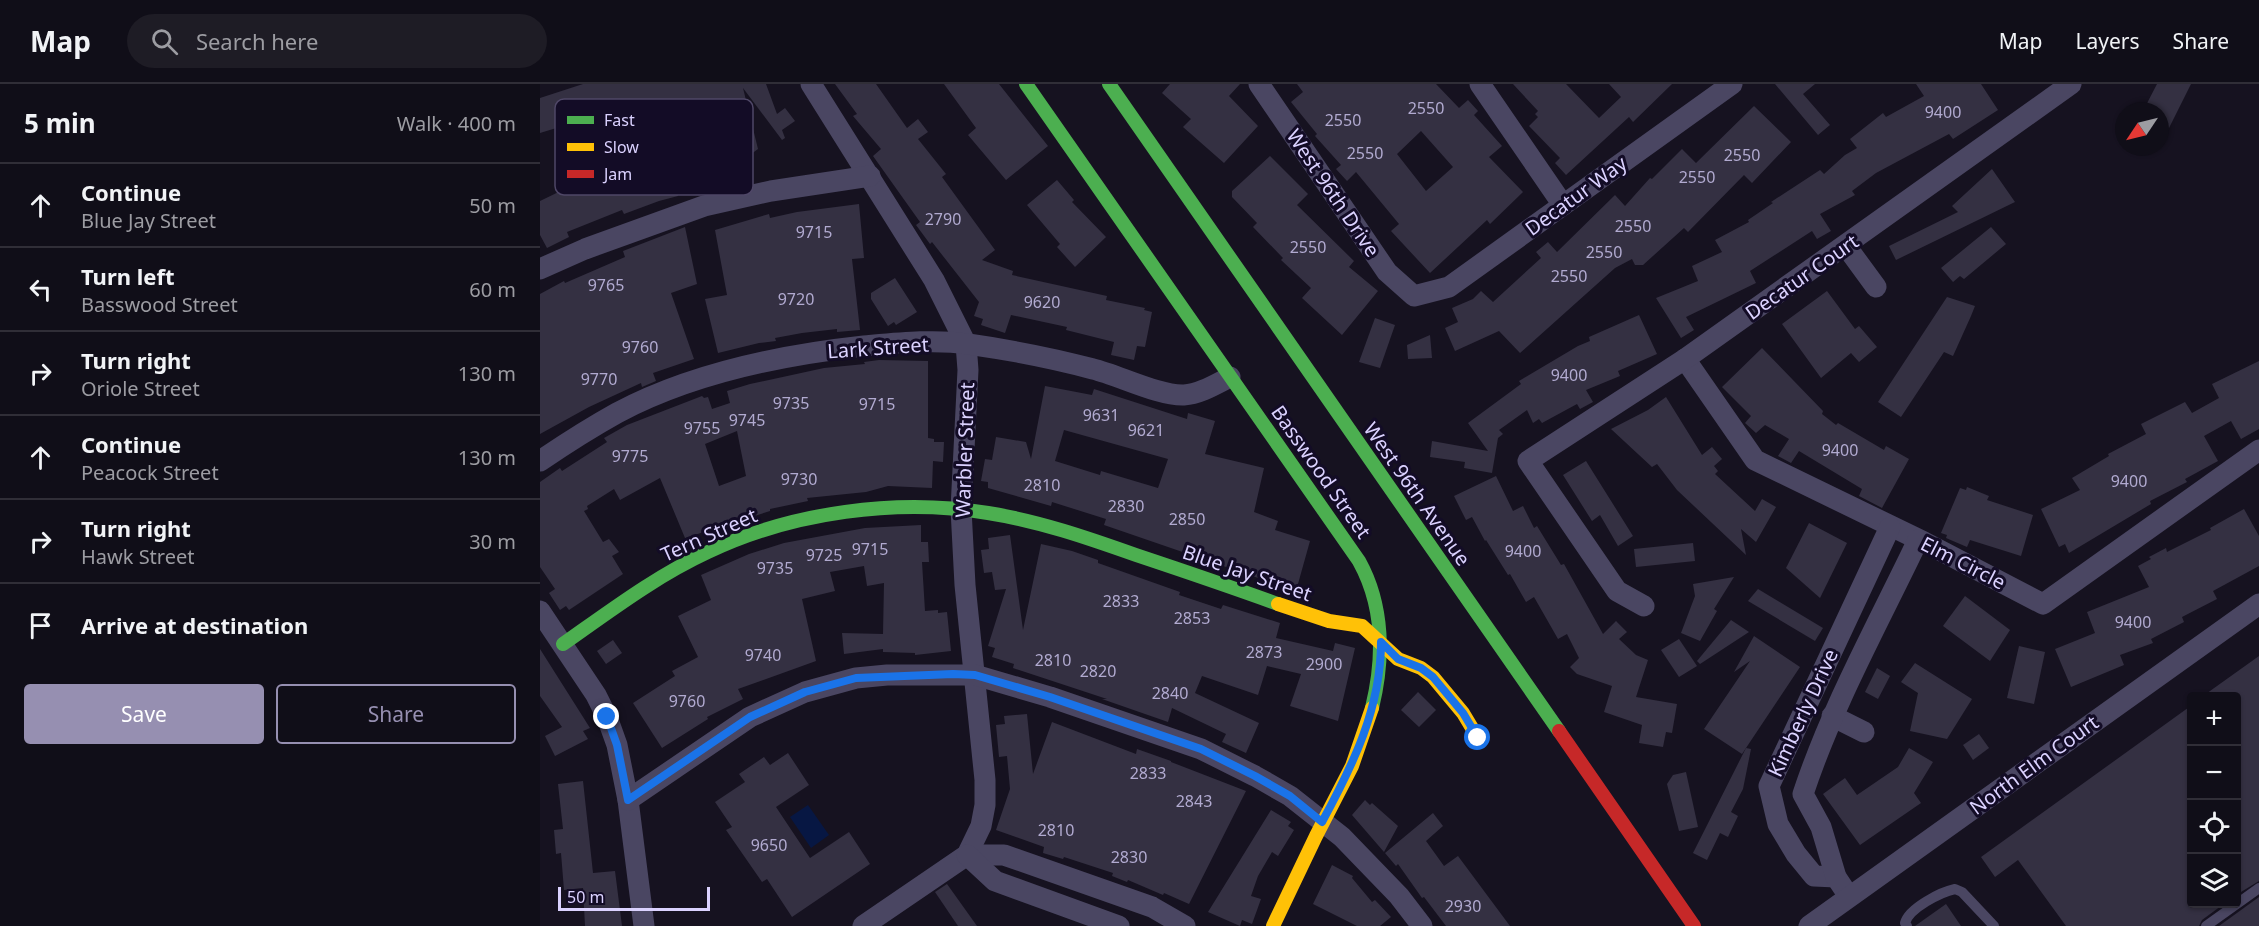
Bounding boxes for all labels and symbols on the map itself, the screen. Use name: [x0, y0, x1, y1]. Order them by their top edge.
house number: 2550: [1408, 97, 1444, 119]
legend: [555, 99, 753, 195]
house number: 9400: [1925, 101, 1961, 123]
north arrow: [2115, 102, 2169, 156]
text: Fast: [604, 109, 635, 131]
house number: 2550: [1325, 109, 1361, 131]
street label: West 96th Drive: [1281, 124, 1386, 262]
text: Slow: [604, 136, 639, 158]
house number: 2550: [1347, 142, 1383, 164]
house number: 2550: [1724, 144, 1760, 166]
street label: Decatur Way: [1519, 149, 1633, 242]
text: Jam: [602, 163, 632, 185]
house number: 2550: [1679, 166, 1715, 188]
house number: 2790: [925, 208, 961, 230]
house number: 2550: [1615, 215, 1651, 237]
house number: 9715: [796, 221, 832, 243]
street label: Decatur Court: [1740, 228, 1864, 326]
house number: 2550: [1290, 236, 1326, 258]
house number: 2550: [1586, 241, 1622, 263]
house number: 2550: [1551, 265, 1587, 287]
house number: 9765: [588, 274, 624, 296]
house number: 9720: [778, 288, 814, 310]
house number: 9620: [1024, 291, 1060, 313]
street label: Lark Street: [826, 330, 930, 365]
house number: 9760: [622, 336, 658, 358]
house number: 9400: [1551, 364, 1587, 386]
house number: 9770: [581, 368, 617, 390]
street label: Warbler Street: [949, 382, 980, 518]
house number: 9735: [773, 392, 809, 414]
house number: 9715: [859, 393, 895, 415]
street label: Basswood Street: [1265, 400, 1377, 544]
house number: 9631: [1083, 404, 1119, 426]
house number: 9745: [729, 409, 765, 431]
house number: 9755: [684, 417, 720, 439]
street label: West 96th Avenue: [1358, 417, 1477, 571]
house number: 9621: [1128, 419, 1164, 441]
house number: 9400: [1822, 439, 1858, 461]
house number: 9775: [612, 445, 648, 467]
house number: 9730: [781, 468, 817, 490]
house number: 9400: [2111, 470, 2147, 492]
house number: 2810: [1024, 474, 1060, 496]
house number: 2830: [1108, 495, 1144, 517]
street label: Tern Street: [656, 501, 761, 568]
house number: 2850: [1169, 508, 1205, 530]
street label: Elm Circle: [1916, 530, 2010, 595]
house number: 9715: [852, 538, 888, 560]
street label: Blue Jay Street: [1179, 538, 1315, 607]
house number: 9400: [1505, 540, 1541, 562]
house number: 9725: [806, 544, 842, 566]
house number: 9735: [757, 557, 793, 579]
house number: 2833: [1103, 590, 1139, 612]
house number: 2853: [1174, 607, 1210, 629]
house number: 9400: [2115, 611, 2151, 633]
house number: 2873: [1246, 641, 1282, 663]
house number: 9740: [745, 644, 781, 666]
street label: Kimberly Drive: [1761, 644, 1844, 781]
house number: 2810: [1035, 649, 1071, 671]
house number: 2900: [1306, 653, 1342, 675]
house number: 2820: [1080, 660, 1116, 682]
house number: 2840: [1152, 682, 1188, 704]
house number: 9760: [669, 690, 705, 712]
route end: [593, 703, 619, 729]
street label: North Elm Court: [1964, 709, 2104, 821]
route start: [1464, 724, 1490, 750]
house number: 2833: [1130, 762, 1166, 784]
house number: 2843: [1176, 790, 1212, 812]
house number: 2810: [1038, 819, 1074, 841]
house number: 9650: [751, 834, 787, 856]
house number: 2830: [1111, 846, 1147, 868]
scale bar: [558, 884, 710, 912]
house number: 2930: [1445, 895, 1481, 917]

